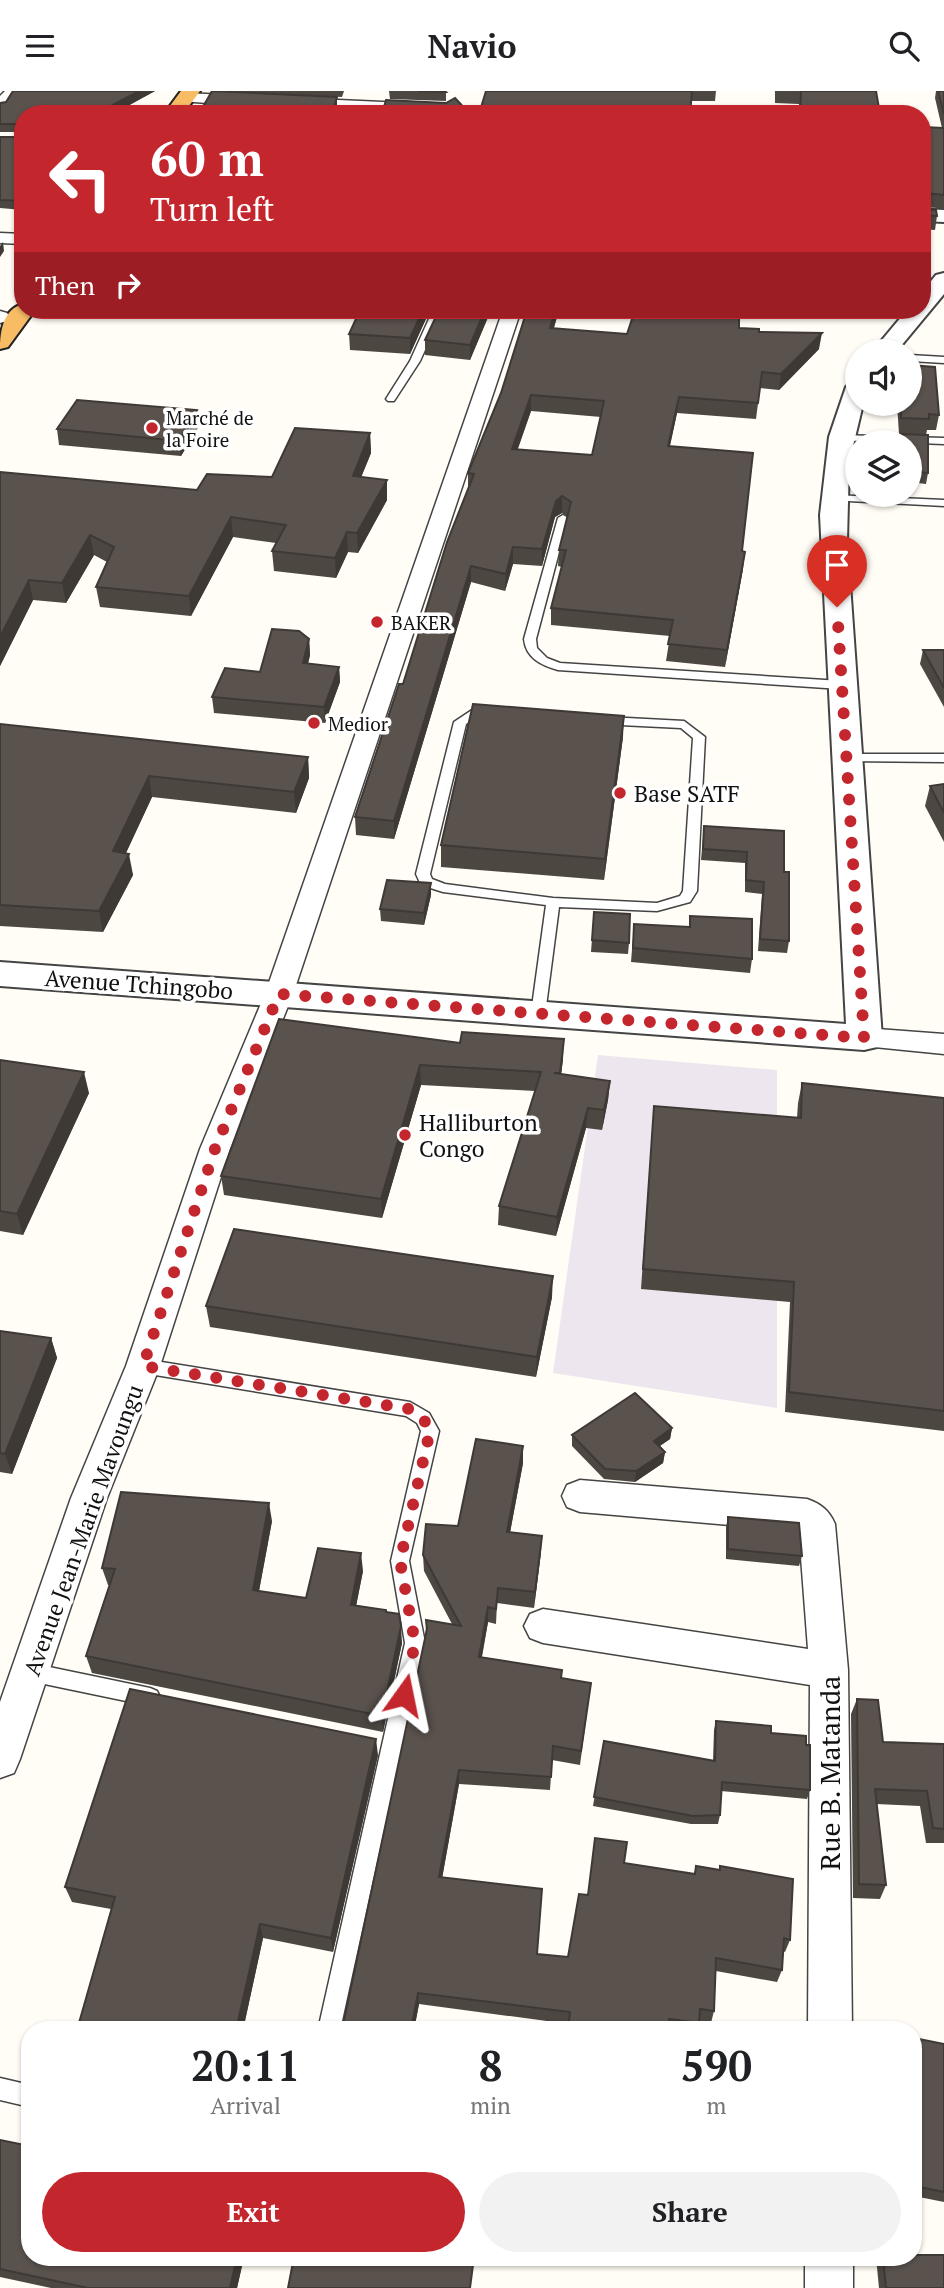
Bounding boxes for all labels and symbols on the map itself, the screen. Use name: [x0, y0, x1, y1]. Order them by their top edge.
place label: Marché de la Foire: [166, 405, 254, 452]
marker: Marché de la Foire: [144, 420, 160, 436]
pin: [807, 535, 867, 607]
place label: BAKER: [391, 610, 451, 635]
marker: BAKER: [369, 614, 385, 630]
place label: Medior: [328, 711, 389, 736]
marker: Medior: [306, 715, 322, 731]
place label: Base SATF: [634, 778, 740, 809]
marker: Base SATF: [612, 785, 628, 801]
street label: Avenue Tchingobo: [44, 962, 234, 1006]
place label: Halliburton Congo: [419, 1107, 538, 1164]
marker: Halliburton Congo: [397, 1127, 413, 1143]
street label: Avenue Jean-Marie Mavoungu: [16, 1380, 150, 1680]
position arrow: [367, 1658, 441, 1732]
street label: Rue B. Matanda: [811, 1676, 848, 1870]

